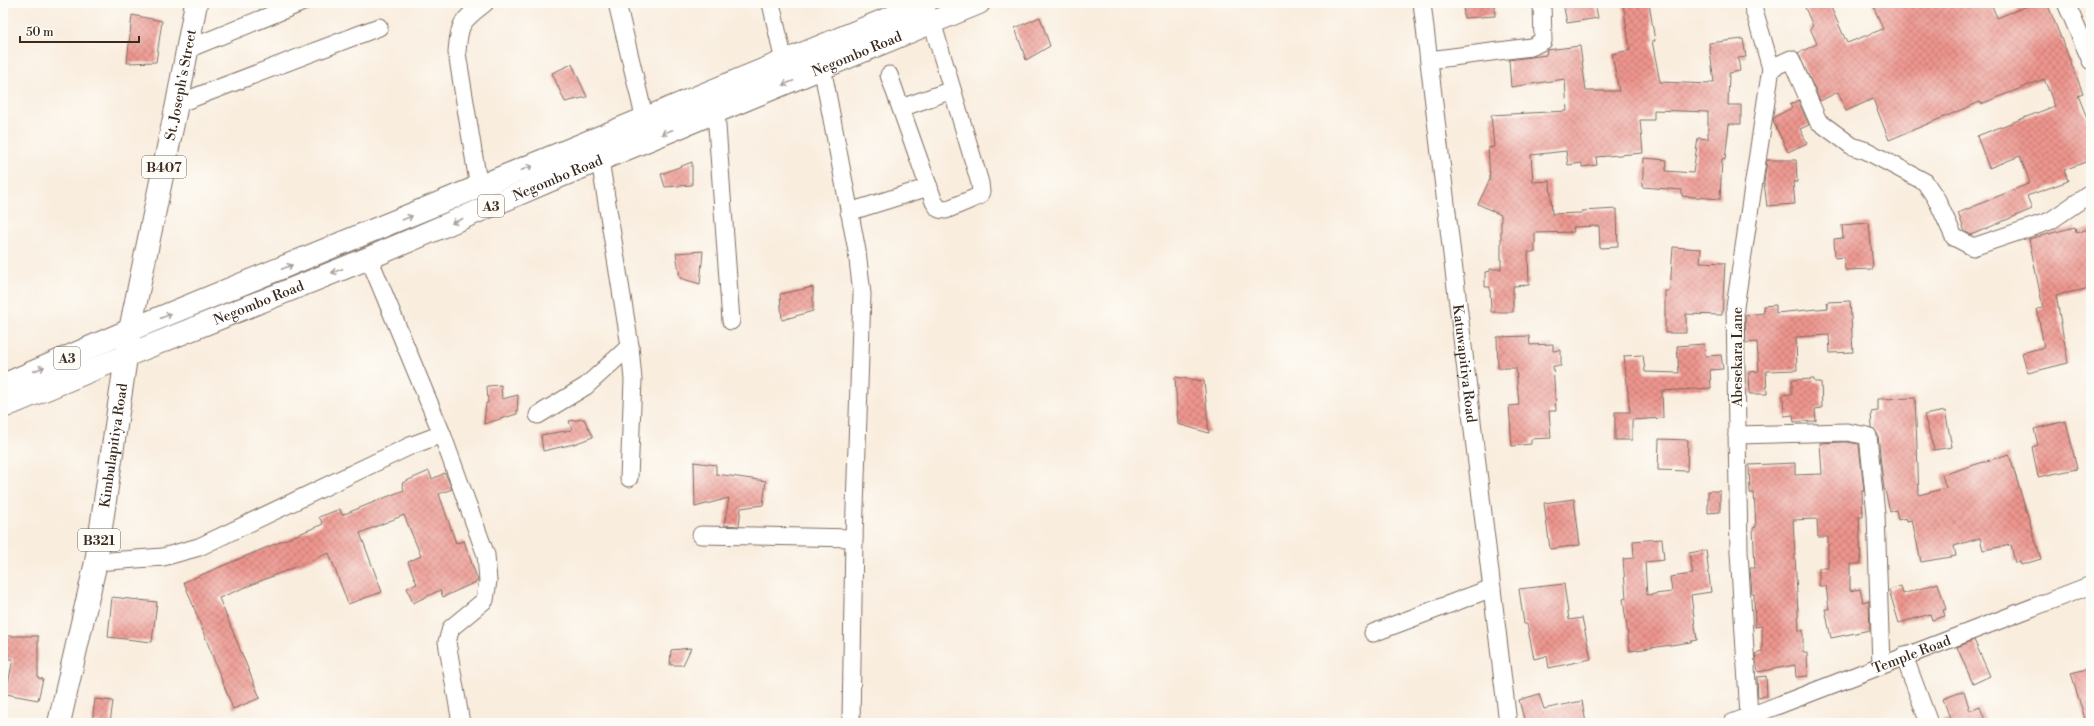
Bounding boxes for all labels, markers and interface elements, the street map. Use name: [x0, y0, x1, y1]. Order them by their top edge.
scale bar: [20, 18, 139, 44]
text: 50 m: [26, 25, 54, 40]
street label: St. Joseph's Street: [162, 28, 201, 142]
street label: Negombo Road: [809, 28, 905, 81]
one-way arrow: [782, 80, 794, 87]
one-way arrow: [662, 129, 674, 137]
street label: Negombo Road: [510, 152, 606, 206]
road number: B407: [142, 156, 186, 178]
one-way arrow: [521, 164, 533, 172]
road number: A3: [478, 195, 504, 217]
one-way arrow: [401, 213, 413, 221]
one-way arrow: [452, 217, 464, 225]
one-way arrow: [280, 263, 292, 270]
one-way arrow: [332, 268, 344, 275]
street label: Negombo Road: [211, 277, 307, 330]
street label: Katuwapitiya Road: [1448, 303, 1480, 424]
street label: Abesekara Lane: [1729, 307, 1747, 408]
one-way arrow: [160, 311, 172, 319]
road number: A3: [54, 347, 80, 369]
one-way arrow: [32, 365, 44, 373]
street label: Kimbulapitiya Road: [96, 382, 132, 509]
road number: B321: [78, 529, 120, 551]
street label: Temple Road: [1870, 632, 1953, 678]

